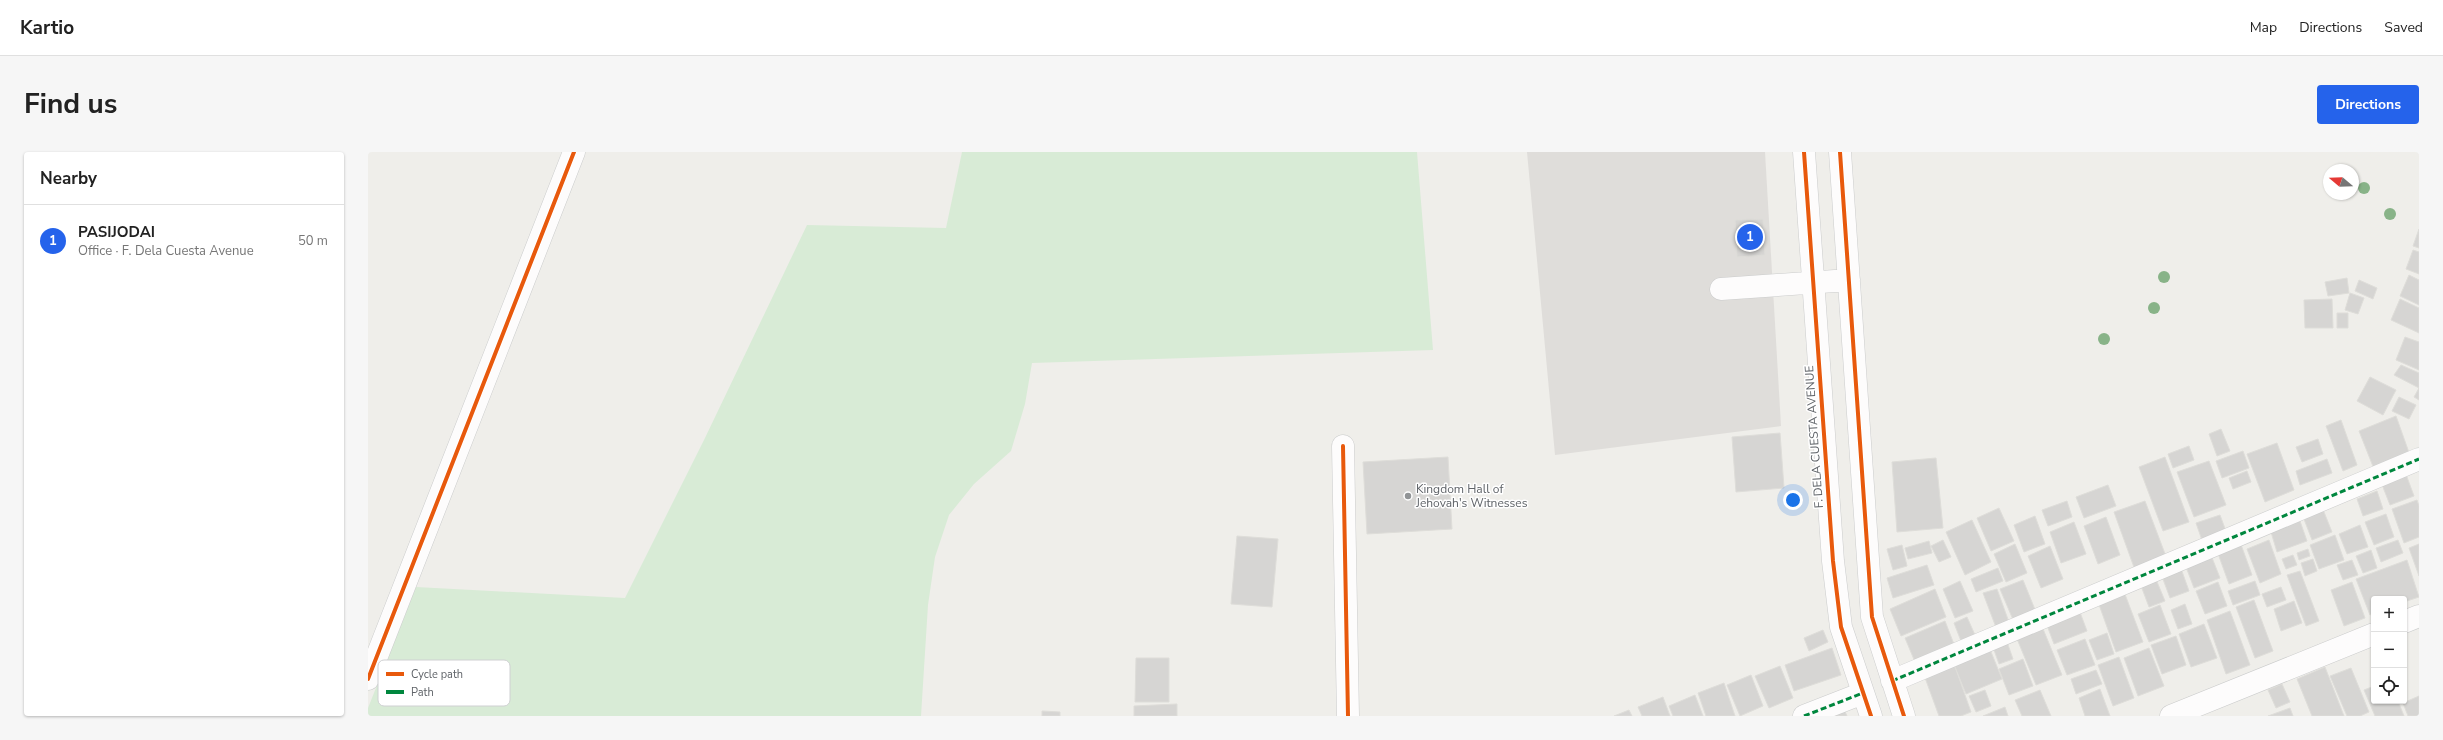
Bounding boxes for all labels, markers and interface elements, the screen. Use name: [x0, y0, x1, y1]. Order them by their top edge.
text: Kartio: [20, 15, 74, 41]
text: Map: [2250, 18, 2277, 37]
text: Directions: [2299, 18, 2362, 37]
text: Saved: [2384, 18, 2423, 37]
text: Find us: [24, 85, 118, 123]
button: Directions: [2317, 85, 2419, 124]
north arrow: [2323, 164, 2359, 200]
text: Nearby: [40, 167, 97, 190]
text: PASIJODAI: [78, 222, 155, 242]
pin: 1: [1737, 222, 1763, 252]
text: 1: [49, 232, 57, 250]
text: 50 m: [298, 232, 328, 250]
text: Office · F. Dela Cuesta Avenue: [78, 242, 254, 260]
street label: F. DELA CUESTA AVENUE: [1801, 365, 1827, 509]
place label: Kingdom Hall of Jehovah's Witnesses: [1415, 481, 1528, 511]
your location: [1783, 490, 1803, 510]
marker: Kingdom Hall of Jehovah's Witnesses: [1403, 491, 1413, 501]
map controls: [2371, 596, 2407, 704]
button: +: [2371, 596, 2407, 632]
button: −: [2371, 632, 2407, 668]
legend: [378, 660, 510, 706]
text: Cycle path: [411, 667, 463, 682]
button: locate: [2371, 668, 2407, 704]
text: Path: [411, 685, 434, 700]

